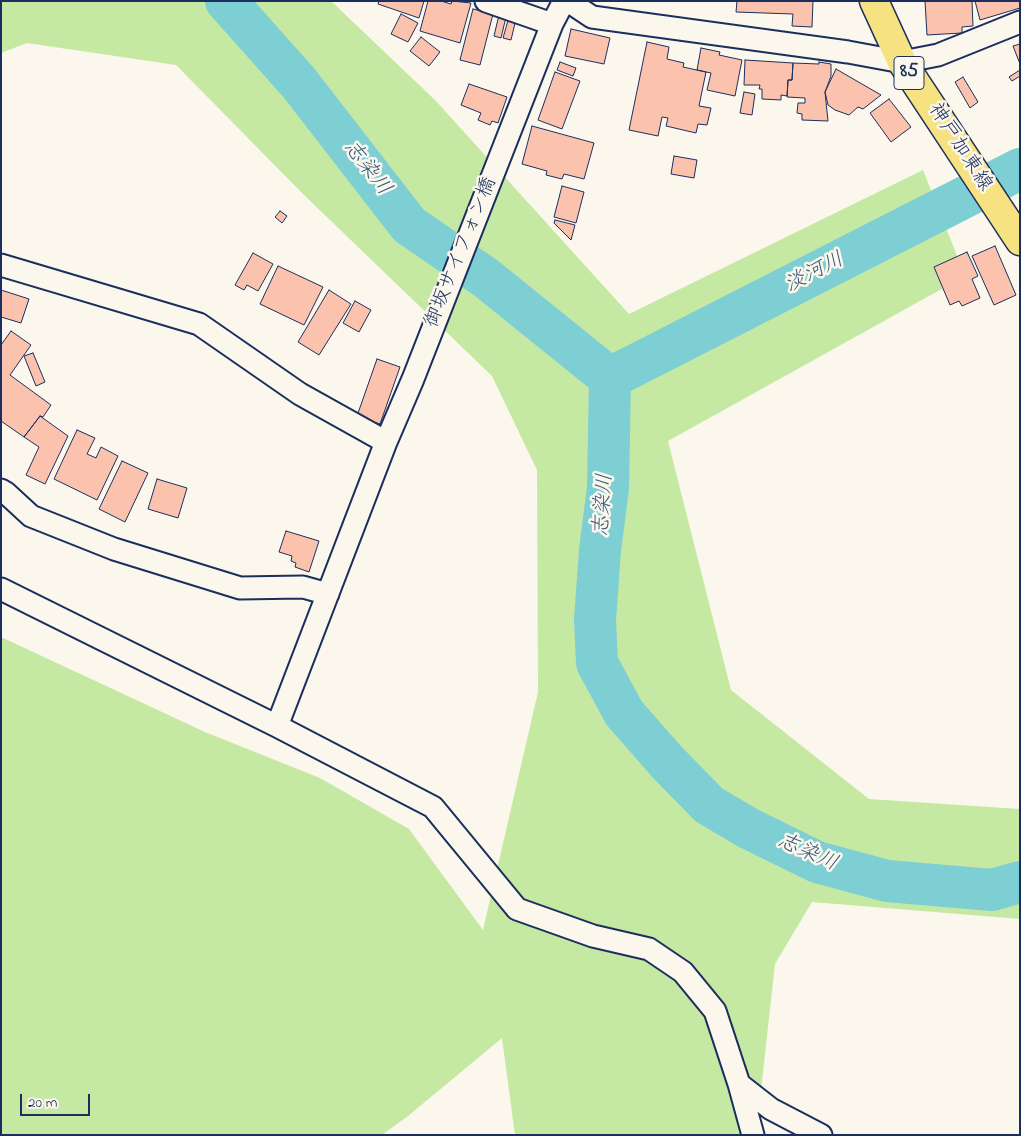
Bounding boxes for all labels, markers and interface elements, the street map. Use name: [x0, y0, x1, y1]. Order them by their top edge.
road number: 85: [894, 56, 924, 90]
street label: 神戸加東線: [922, 100, 996, 196]
water label: 志染川: [337, 136, 395, 202]
street label: 御坂サイフォン橋: [421, 174, 503, 332]
water label: 淡河川: [781, 248, 849, 300]
water label: 志染川: [590, 473, 620, 537]
water label: 志染川: [773, 830, 841, 878]
scale bar: [22, 1084, 92, 1116]
text: 20 m: [28, 1092, 57, 1114]

